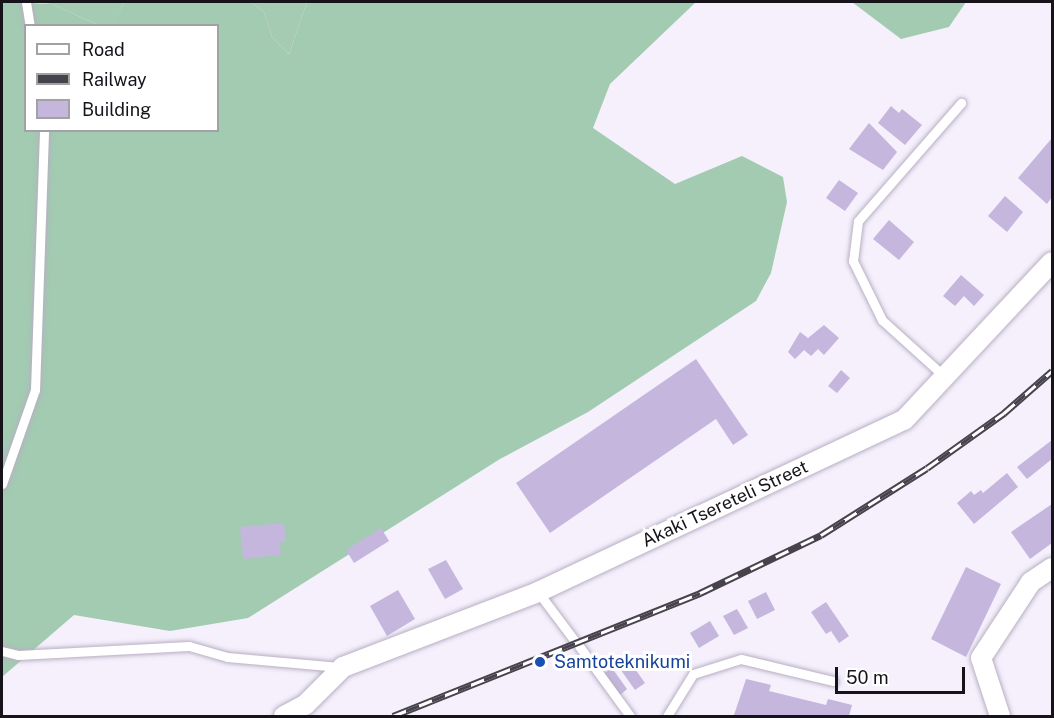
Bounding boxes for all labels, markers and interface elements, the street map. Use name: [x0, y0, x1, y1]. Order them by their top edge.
legend: [24, 24, 219, 132]
text: Road: [82, 39, 125, 60]
text: Railway: [82, 69, 147, 90]
text: Building: [82, 99, 151, 120]
street label: Akaki Tsereteli Street: [639, 456, 811, 552]
place label: Samtoteknikumi: [554, 651, 690, 673]
marker: Samtoteknikumi: [531, 653, 549, 671]
scale bar: [838, 655, 968, 693]
text: 50 m: [846, 667, 889, 688]

